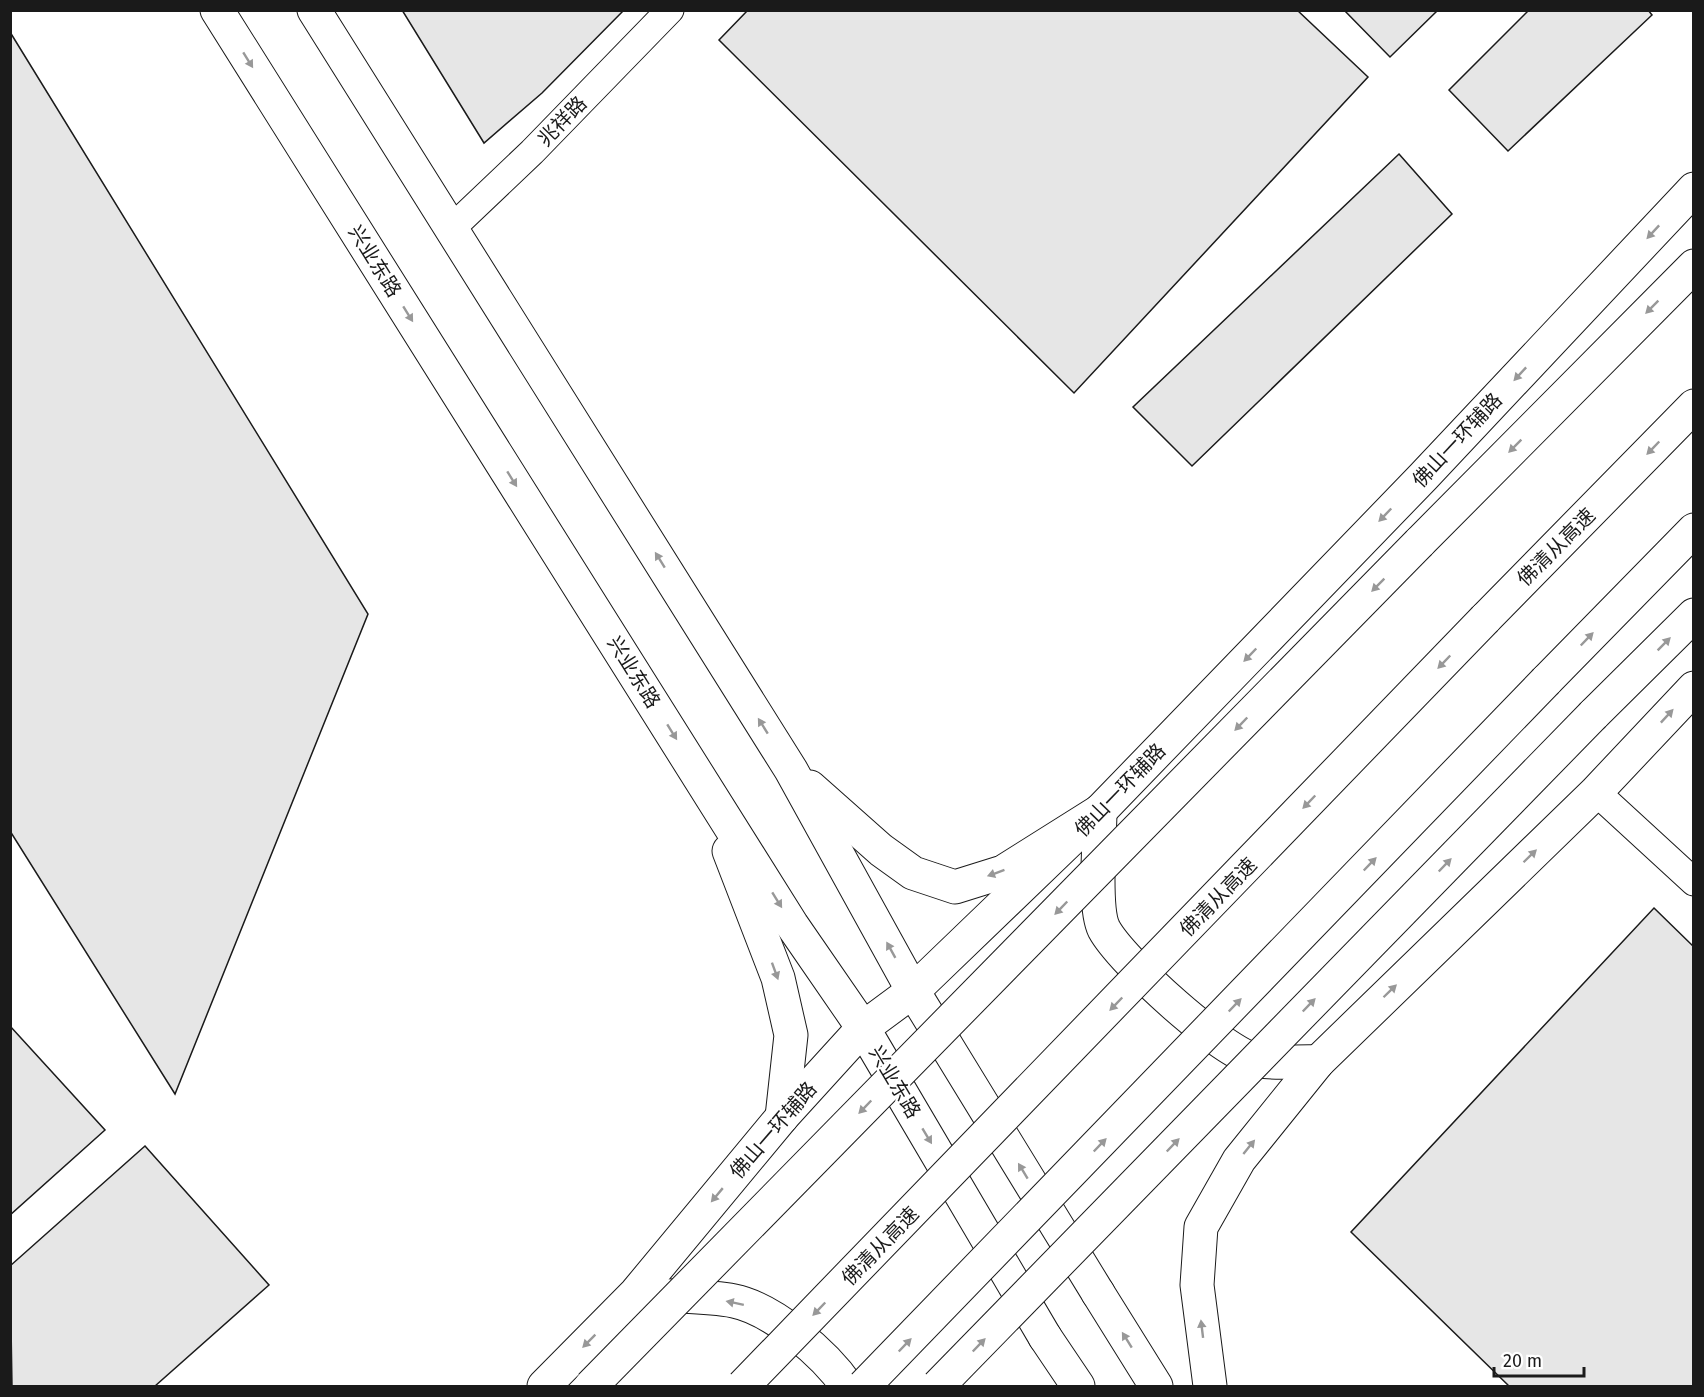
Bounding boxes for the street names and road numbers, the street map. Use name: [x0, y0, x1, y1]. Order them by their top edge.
street label: 兆祥路: [533, 91, 591, 151]
street label: 兴业东路: [344, 221, 406, 301]
street label: 佛山一环辅路: [1407, 388, 1507, 492]
street label: 佛清从高速: [1512, 503, 1600, 591]
street label: 兴业东路: [603, 632, 665, 712]
street label: 佛山一环辅路: [1070, 739, 1170, 841]
street label: 佛清从高速: [1175, 853, 1261, 941]
street label: 兴业东路: [864, 1042, 926, 1122]
street label: 佛山一环辅路: [725, 1077, 821, 1183]
street label: 佛清从高速: [837, 1202, 923, 1290]

